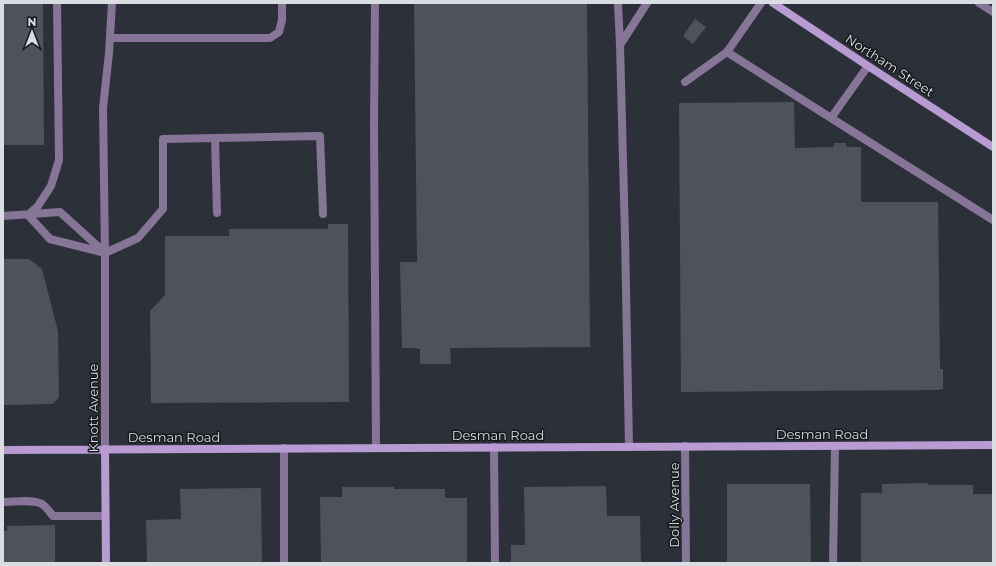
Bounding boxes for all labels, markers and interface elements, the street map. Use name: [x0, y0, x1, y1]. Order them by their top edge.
north arrow: [12, 12, 52, 52]
text: N: [28, 15, 36, 29]
street label: Northam Street: [843, 30, 937, 100]
street label: Knott Avenue: [85, 363, 101, 452]
street label: Desman Road: [776, 426, 868, 442]
street label: Desman Road: [452, 427, 544, 443]
street label: Desman Road: [128, 429, 220, 445]
street label: Dolly Avenue: [666, 462, 682, 548]

